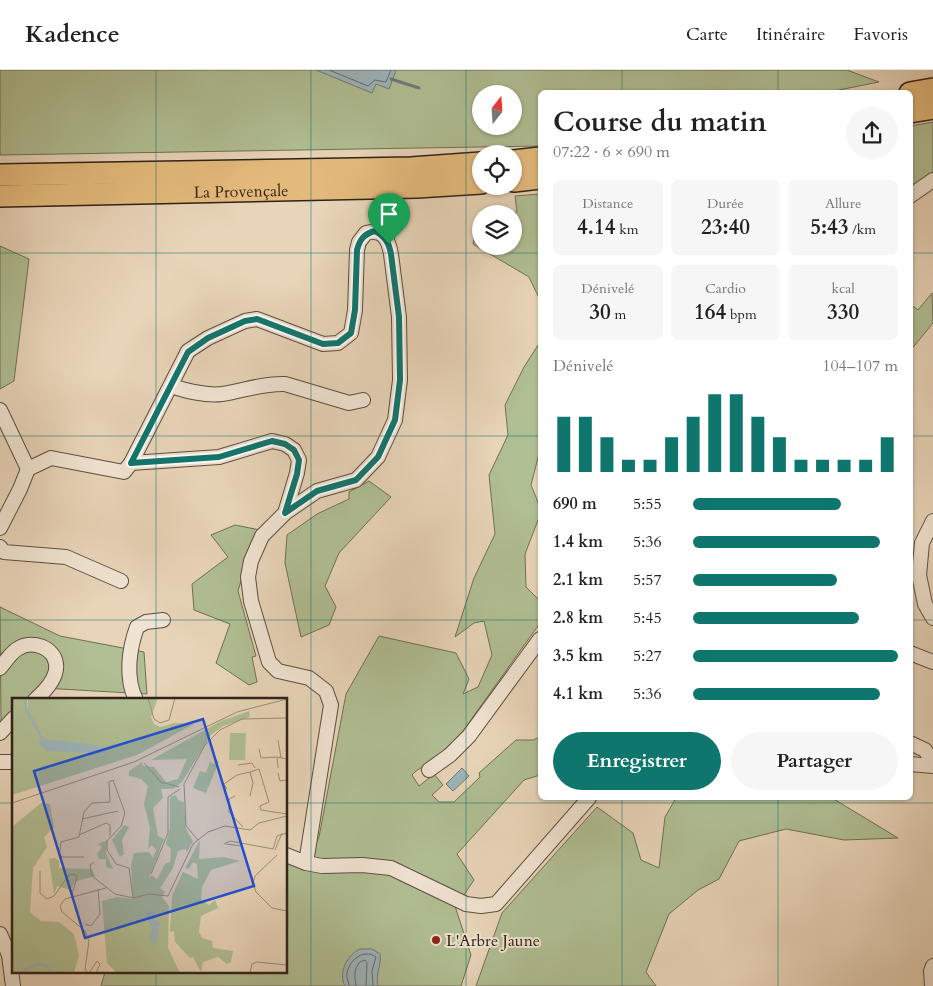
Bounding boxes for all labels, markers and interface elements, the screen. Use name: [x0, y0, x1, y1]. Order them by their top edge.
text: Kadence: [25, 18, 120, 51]
text: Carte: [686, 22, 728, 47]
text: Itinéraire: [756, 22, 825, 47]
text: Favoris: [853, 22, 908, 47]
north arrow: [472, 85, 522, 135]
map controls: [472, 85, 522, 255]
text: Course du matin: [553, 103, 767, 141]
button: share: [846, 107, 898, 159]
text: 07:22 · 6 × 690 m: [553, 141, 670, 163]
button: locate: [472, 145, 522, 195]
street label: La Provençale: [193, 180, 289, 204]
pin: [368, 193, 410, 244]
text: Distance: [582, 194, 633, 213]
text: Durée: [707, 194, 744, 213]
text: Allure: [825, 194, 861, 213]
icon: arrive: [375, 200, 403, 228]
button: layers: [472, 205, 522, 255]
text: 4.14: [577, 213, 615, 242]
text: 23:40: [701, 213, 750, 242]
text: 5:43: [810, 213, 849, 242]
text: km: [615, 220, 639, 239]
text: /km: [849, 220, 876, 239]
text: Dénivelé: [581, 279, 634, 298]
text: Cardio: [705, 279, 746, 298]
text: kcal: [831, 279, 855, 298]
text: 30: [589, 298, 611, 327]
text: 164: [694, 298, 726, 327]
text: 330: [827, 298, 859, 327]
text: m: [611, 305, 626, 324]
text: bpm: [726, 305, 757, 324]
text: Dénivelé: [553, 355, 614, 377]
text: 104–107 m: [822, 355, 898, 377]
text: 690 m: [553, 493, 597, 515]
text: 5:55: [633, 493, 662, 515]
text: 1.4 km: [553, 531, 603, 553]
text: 5:36: [633, 531, 662, 553]
text: 2.1 km: [553, 569, 603, 591]
text: 5:57: [633, 569, 662, 591]
text: 2.8 km: [553, 607, 603, 629]
text: 5:45: [633, 607, 662, 629]
text: 3.5 km: [553, 645, 603, 667]
text: 5:27: [633, 645, 662, 667]
text: 4.1 km: [553, 683, 603, 705]
text: 5:36: [633, 683, 662, 705]
inset map: [12, 698, 288, 974]
button: Enregistrer: [553, 732, 721, 790]
button: Partager: [731, 732, 898, 790]
place label: L'Arbre Jaune: [446, 930, 540, 952]
marker: L'Arbre Jaune: [430, 934, 442, 946]

